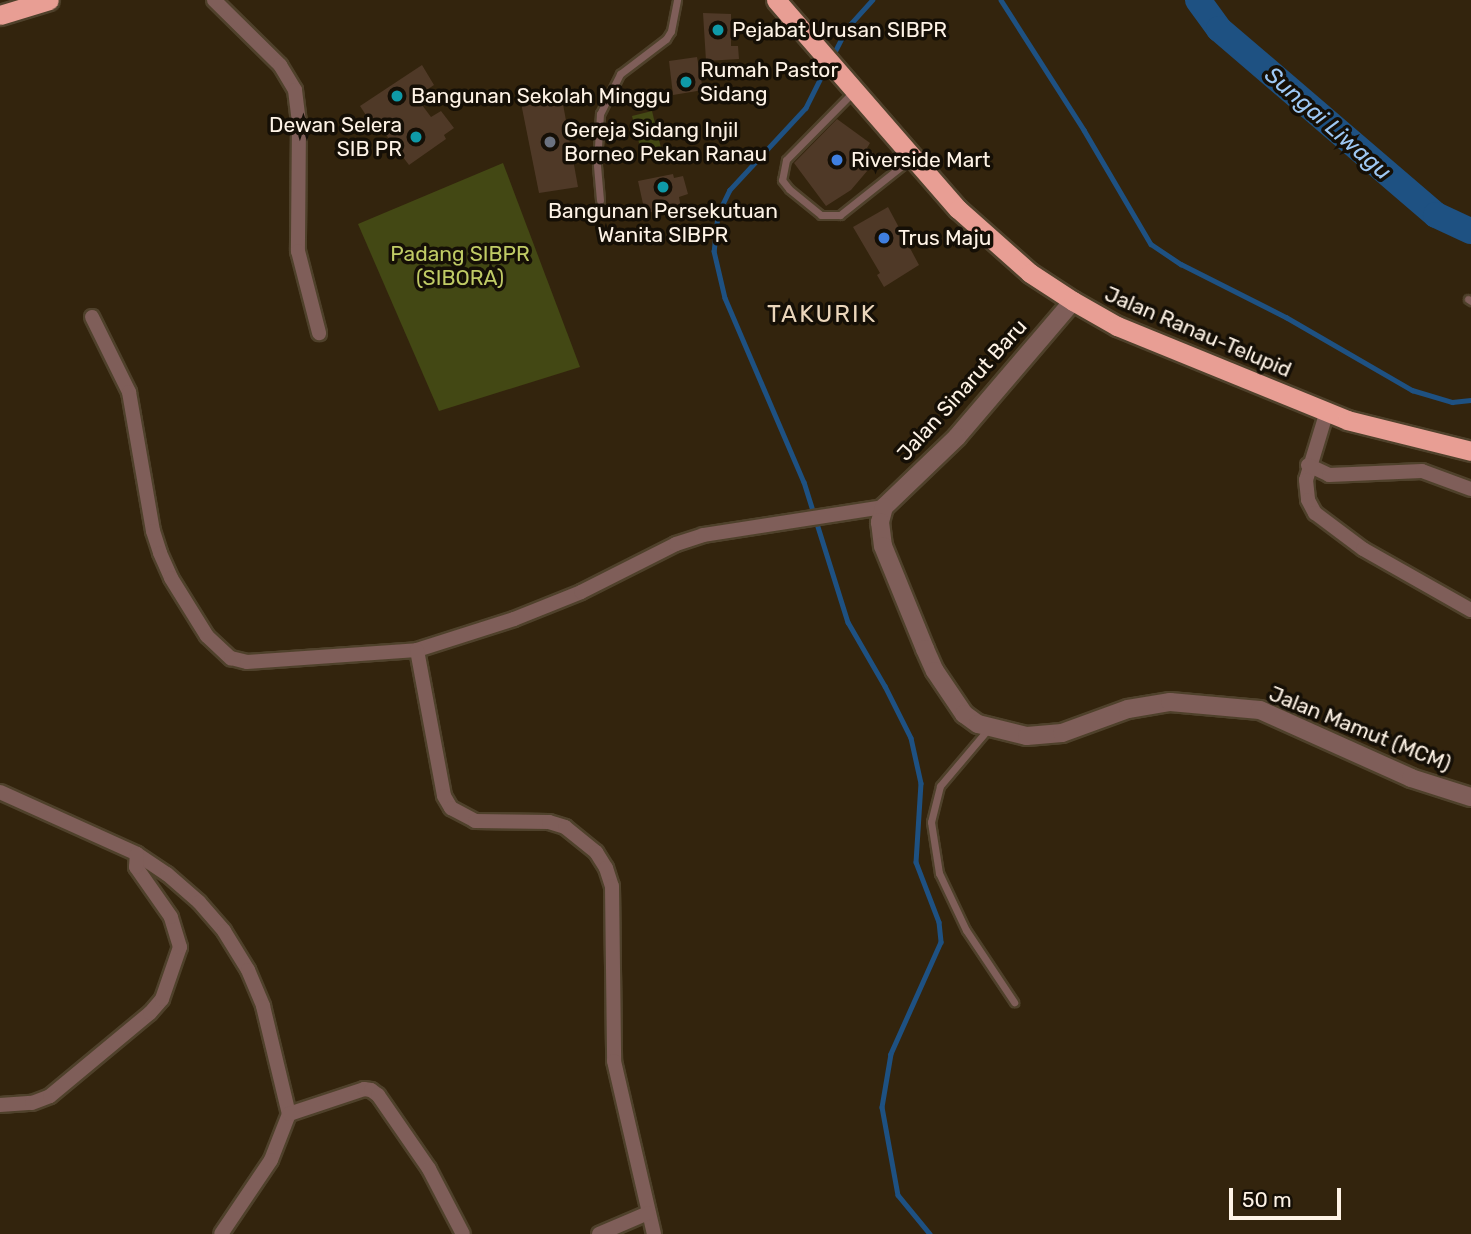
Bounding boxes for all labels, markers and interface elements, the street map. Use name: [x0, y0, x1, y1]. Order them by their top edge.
place label: Pejabat Urusan SIBPR: [732, 17, 947, 43]
marker: Pejabat Urusan SIBPR: [710, 22, 726, 38]
place label: Rumah Pastor Sidang: [700, 57, 838, 107]
water label: Sungai Liwagu: [1259, 61, 1397, 185]
marker: Rumah Pastor Sidang: [678, 74, 694, 90]
place label: Bangunan Sekolah Minggu: [411, 83, 671, 109]
marker: Bangunan Sekolah Minggu: [389, 88, 405, 104]
place label: Dewan Selera SIB PR: [269, 112, 402, 162]
place label: Gereja Sidang Injil Borneo Pekan Ranau: [564, 117, 767, 167]
marker: Dewan Selera SIB PR: [408, 129, 424, 145]
marker: Gereja Sidang Injil Borneo Pekan Ranau: [542, 134, 558, 150]
place label: Riverside Mart: [851, 147, 990, 173]
marker: Riverside Mart: [829, 152, 845, 168]
marker: Bangunan Persekutuan Wanita SIBPR: [655, 179, 671, 195]
place label: Bangunan Persekutuan Wanita SIBPR: [548, 198, 778, 248]
place label: Trus Maju: [898, 225, 991, 251]
marker: Trus Maju: [876, 230, 892, 246]
park label: Padang SIBPR (SIBORA): [390, 241, 530, 291]
street label: Jalan Ranau-Telupid: [1101, 281, 1295, 383]
district label: TAKURIK: [768, 301, 876, 329]
street label: Jalan Sinarut Baru: [892, 314, 1032, 466]
street label: Jalan Mamut (MCM): [1265, 681, 1455, 777]
scale bar: [1233, 1174, 1345, 1218]
text: 50 m: [1242, 1187, 1292, 1212]

